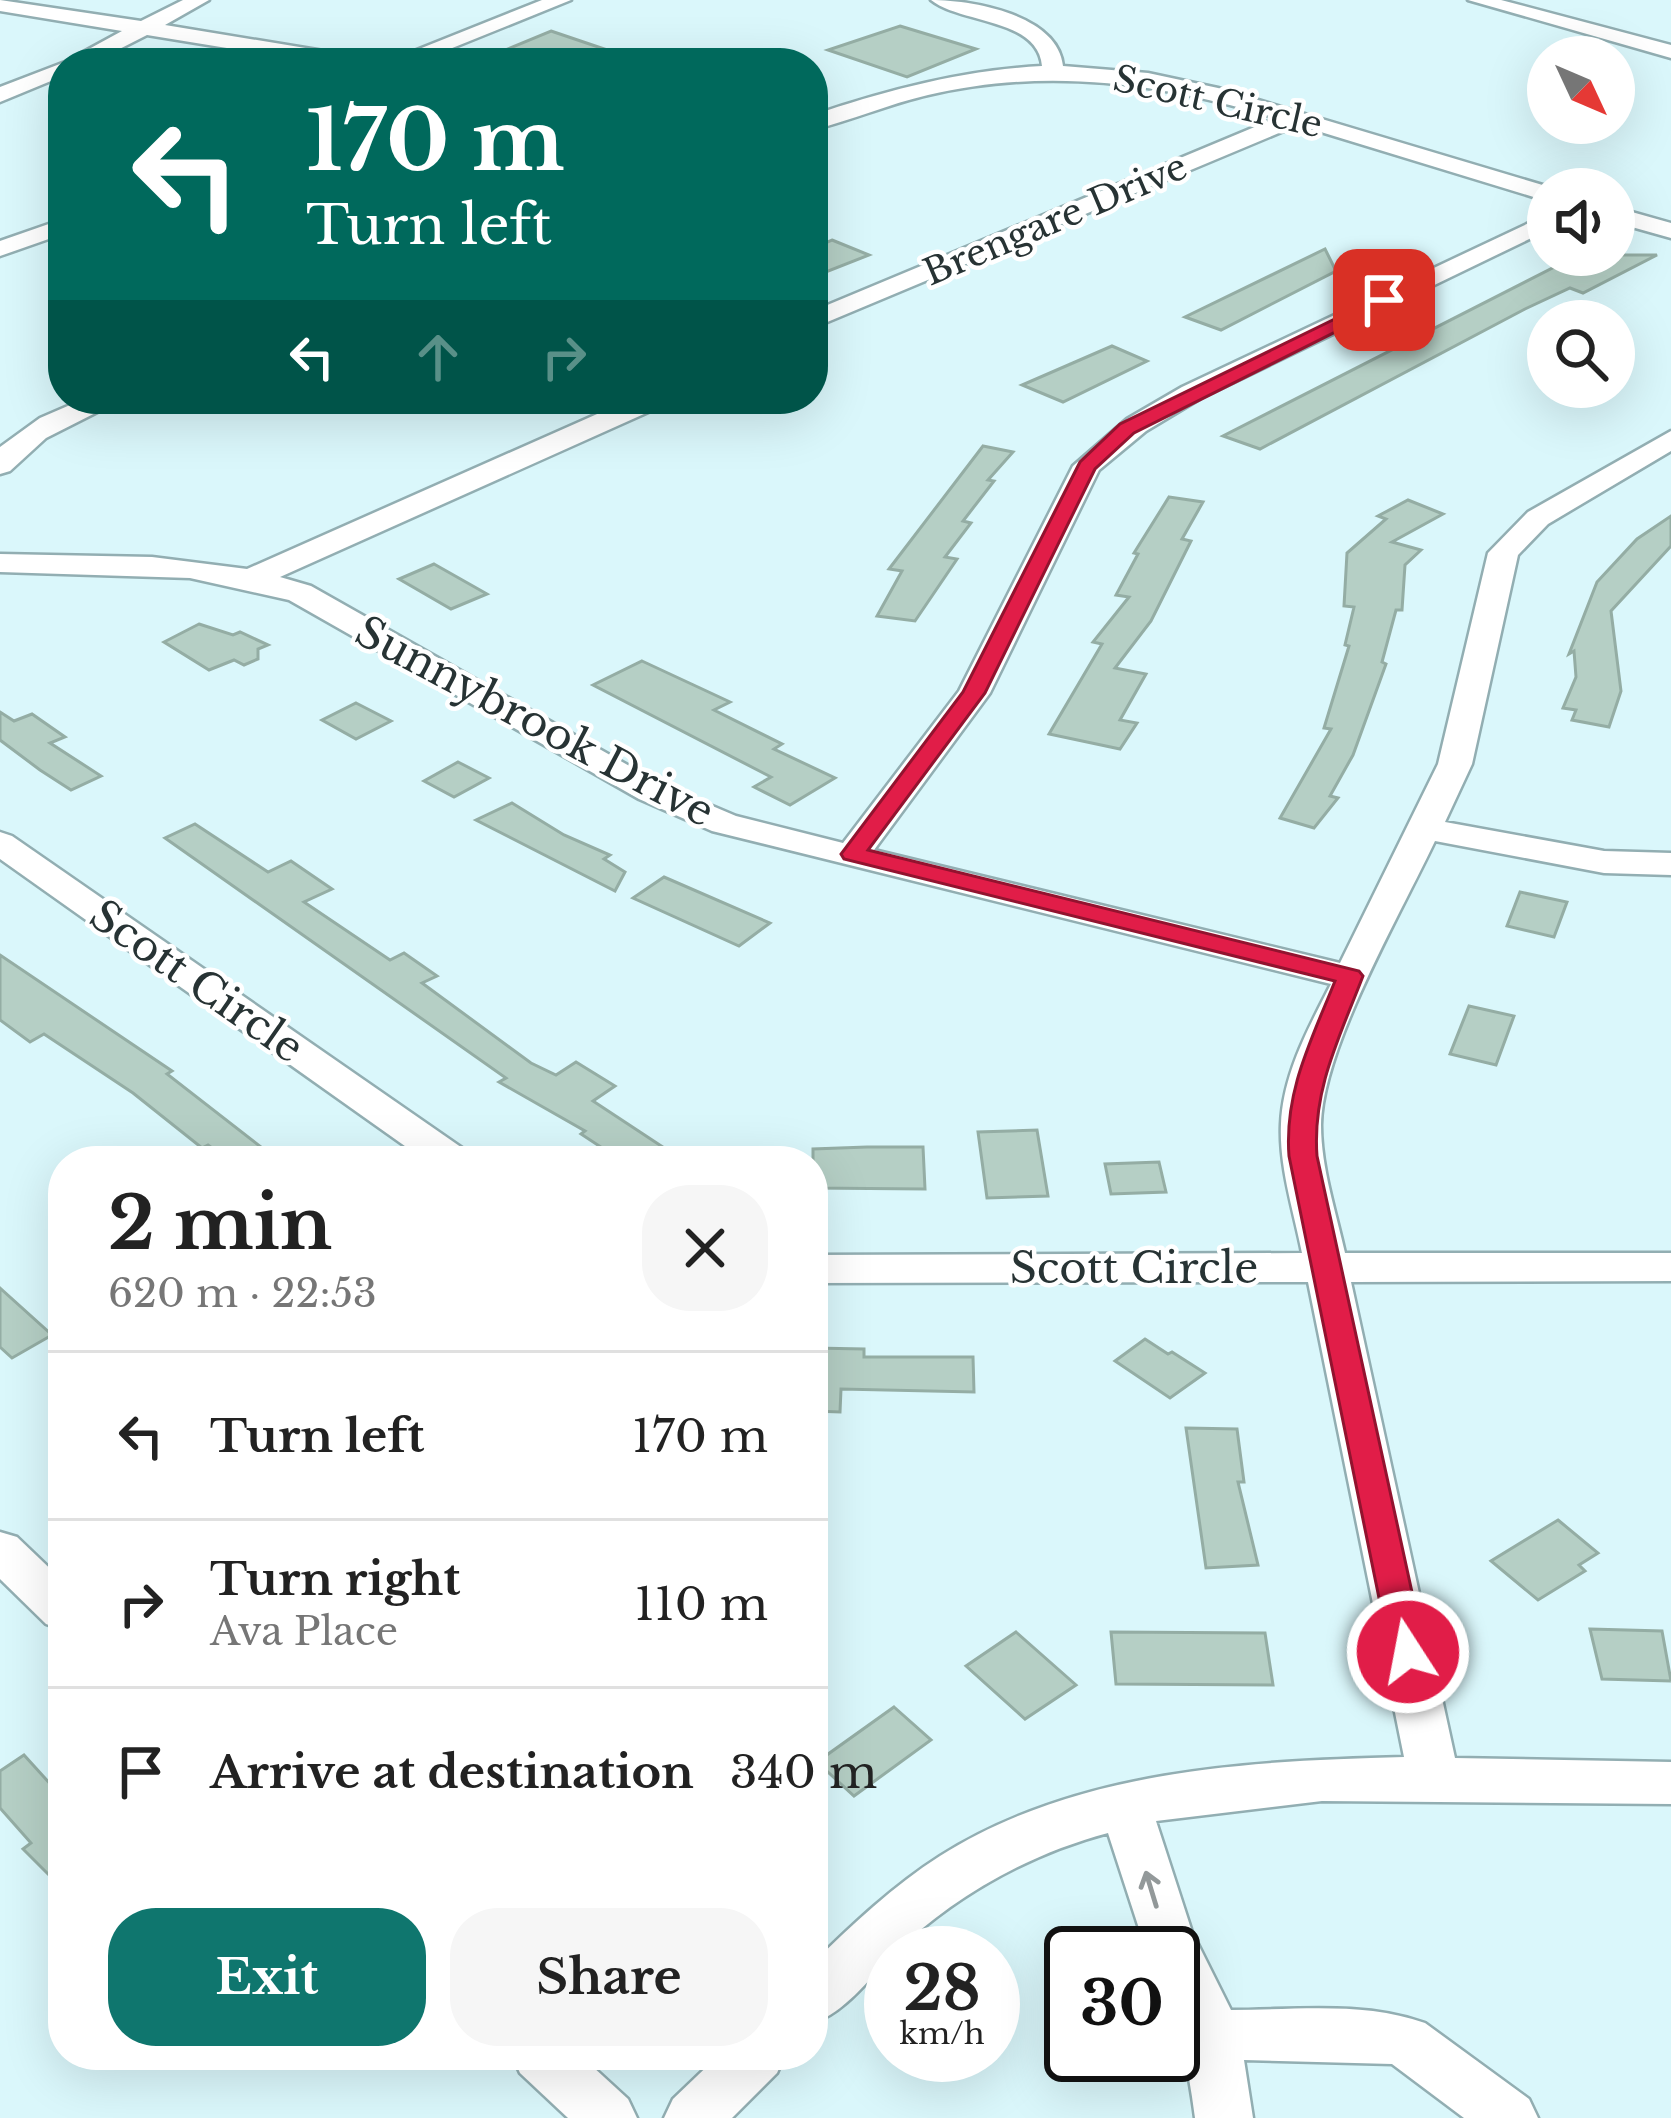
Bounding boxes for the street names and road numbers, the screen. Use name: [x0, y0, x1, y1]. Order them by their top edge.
street label: Scott Circle: [1109, 56, 1327, 147]
street label: Brengare Drive: [917, 144, 1194, 295]
street label: Sunnybrook Drive: [347, 605, 723, 837]
street label: Scott Circle: [80, 888, 314, 1074]
street label: Scott Circle: [1010, 1242, 1258, 1294]

